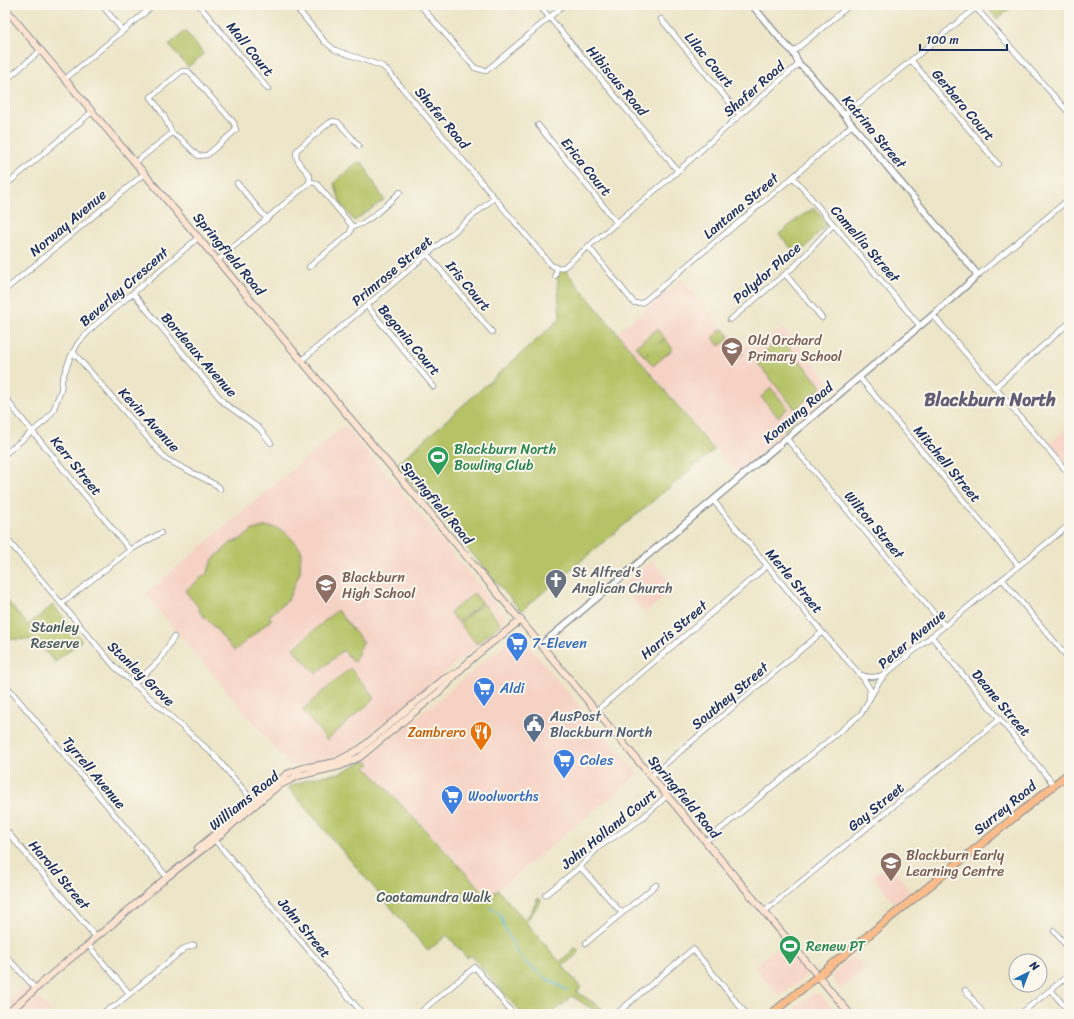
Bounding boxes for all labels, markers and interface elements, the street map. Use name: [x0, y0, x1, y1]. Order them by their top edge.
street label: Mall Court: [220, 16, 280, 82]
street label: Lilac Court: [678, 26, 740, 94]
scale bar: [920, 26, 1007, 52]
text: 100 m: [926, 29, 959, 51]
street label: Hibiscus Road: [580, 40, 655, 123]
street label: Shafer Road: [717, 54, 792, 123]
street label: Gerbera Court: [925, 63, 1001, 147]
street label: Shafer Road: [408, 81, 477, 156]
street label: Katrina Street: [835, 89, 913, 176]
street label: Erica Court: [554, 132, 618, 202]
street label: Lantana Street: [697, 166, 786, 246]
street label: Norway Avenue: [24, 183, 112, 263]
street label: Camellia Street: [824, 199, 907, 290]
street label: Springfield Road: [186, 207, 273, 303]
street label: Primrose Street: [346, 229, 438, 313]
street label: Polydor Place: [727, 236, 807, 310]
street label: Beverley Crescent: [74, 240, 175, 333]
street label: Iris Court: [438, 254, 497, 317]
street label: Begonia Court: [371, 298, 447, 382]
street label: Bordeaux Avenue: [155, 307, 243, 403]
place label: Old Orchard Primary School: [748, 328, 843, 369]
school or university icon: Old Orchard Primary School: [719, 335, 745, 368]
street label: Koonung Road: [757, 375, 840, 450]
street label: Kevin Avenue: [112, 382, 186, 458]
district label: Blackburn North: [924, 384, 1056, 416]
street label: Mitchell Street: [907, 419, 987, 509]
street label: Kerr Street: [44, 430, 108, 502]
place label: Blackburn North Bowling Club: [454, 437, 556, 478]
sports icon: Blackburn North Bowling Club: [425, 444, 451, 477]
street label: Springfield Road: [394, 456, 481, 552]
street label: Wilton Street: [838, 485, 911, 566]
street label: Merle Street: [759, 543, 829, 619]
place label: St Alfred's Anglican Church: [571, 560, 673, 601]
place label: Blackburn High School: [342, 565, 416, 606]
church icon: St Alfred's Anglican Church: [543, 567, 569, 600]
school or university icon: Blackburn High School: [313, 572, 339, 605]
street label: Harris Street: [635, 593, 714, 666]
street label: Peter Avenue: [872, 603, 952, 675]
park label: Stanley Reserve: [31, 615, 80, 656]
supermarket icon: 7-Eleven: [504, 630, 530, 663]
place label: 7-Eleven: [532, 631, 587, 656]
street label: Stanley Grove: [101, 635, 181, 713]
street label: Southey Street: [686, 655, 775, 736]
street label: Deane Street: [965, 664, 1037, 742]
supermarket icon: Aldi: [471, 675, 497, 708]
place label: Aldi: [499, 676, 526, 701]
place label: AusPost Blackburn North: [549, 704, 652, 745]
public building icon: AusPost Blackburn North: [521, 711, 547, 744]
restaurant icon: Zambrero: [468, 719, 494, 752]
place label: Zambrero: [408, 720, 466, 745]
street label: Tyrrell Avenue: [56, 731, 132, 815]
supermarket icon: Coles: [551, 747, 577, 780]
place label: Coles: [580, 748, 614, 773]
street label: Springfield Road: [641, 750, 728, 846]
street label: Williams Road: [203, 764, 286, 837]
street label: Surrey Road: [968, 773, 1044, 842]
street label: Gay Street: [842, 776, 910, 838]
street label: John Holland Court: [554, 782, 663, 876]
supermarket icon: Woolworths: [439, 783, 465, 816]
place label: Woolworths: [468, 784, 539, 809]
street label: Harold Street: [22, 834, 97, 917]
place label: Blackburn Early Learning Centre: [906, 843, 1005, 884]
school or university icon: Blackburn Early Learning Centre: [878, 850, 904, 883]
park label: Cootamundra Walk: [377, 885, 492, 910]
street label: John Street: [270, 891, 337, 964]
sports icon: Renew PT: [777, 933, 803, 966]
place label: Renew PT: [806, 934, 866, 959]
north arrow: [1008, 953, 1048, 993]
text: N: [1024, 956, 1044, 976]

